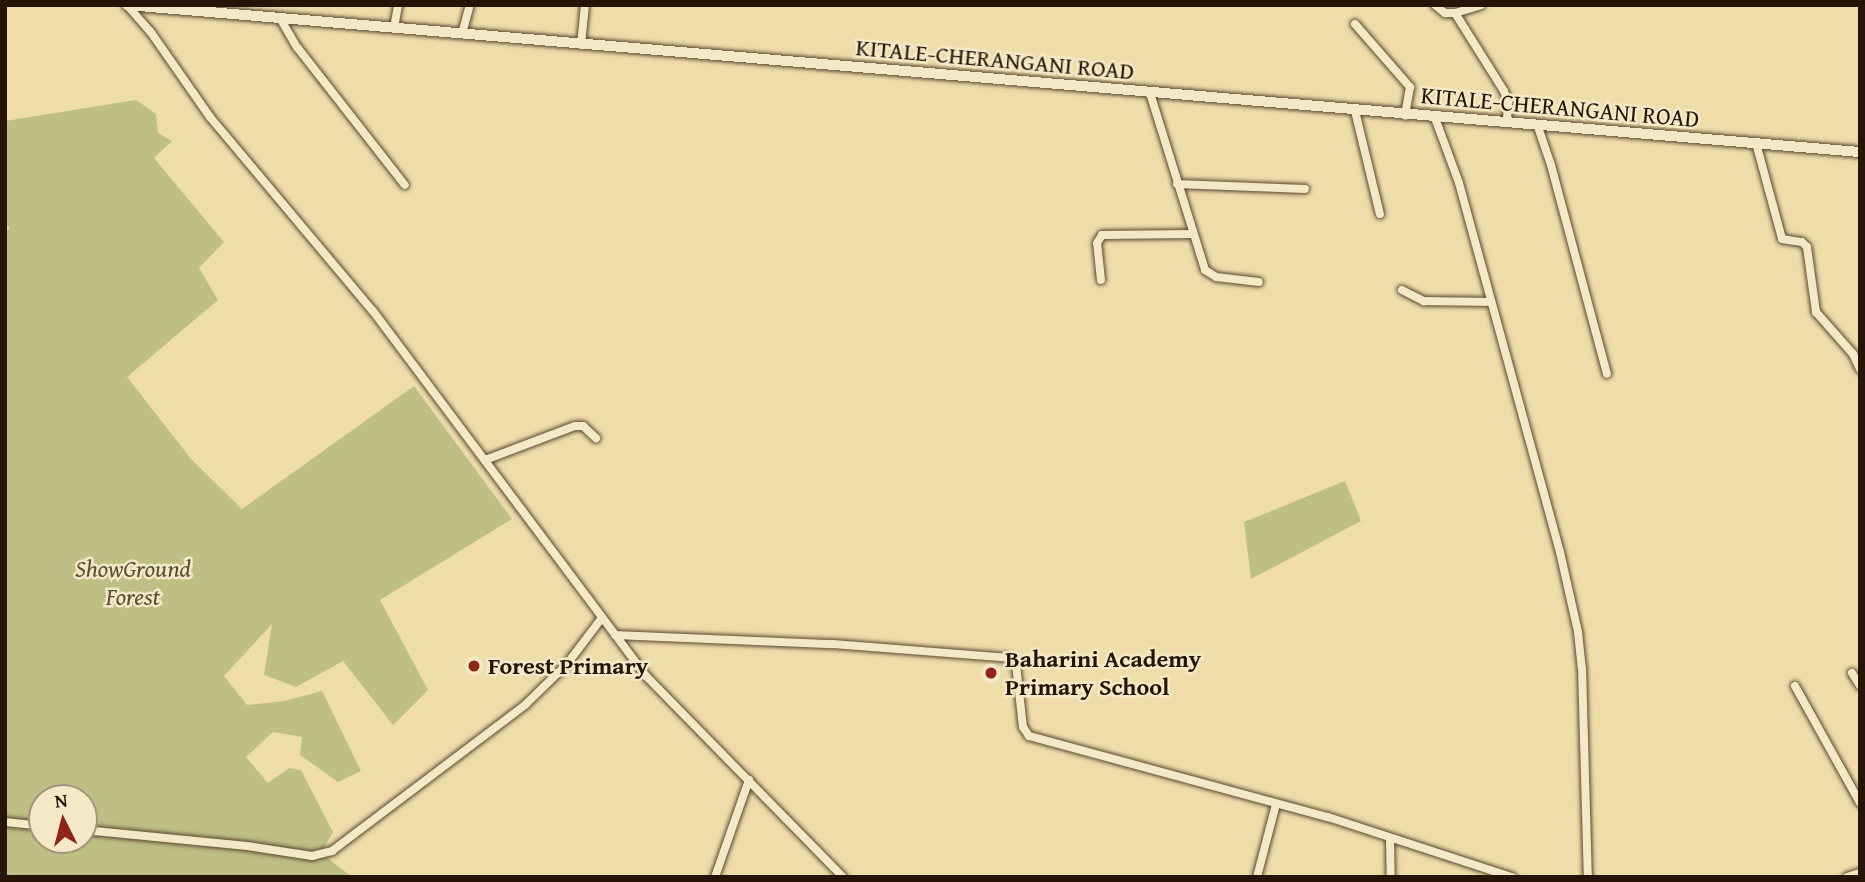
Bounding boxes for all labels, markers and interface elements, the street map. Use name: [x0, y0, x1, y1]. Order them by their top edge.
street label: KITALE-CHERANGANI ROAD: [855, 32, 1135, 86]
street label: KITALE-CHERANGANI ROAD: [1420, 80, 1700, 134]
park label: ShowGround Forest: [75, 555, 191, 611]
place label: Baharini Academy Primary School: [1005, 645, 1201, 701]
place label: Forest Primary: [488, 652, 648, 680]
marker: Forest Primary: [466, 658, 482, 674]
marker: Baharini Academy Primary School: [983, 665, 999, 681]
north arrow: [28, 784, 98, 854]
text: N: [53, 786, 69, 815]

